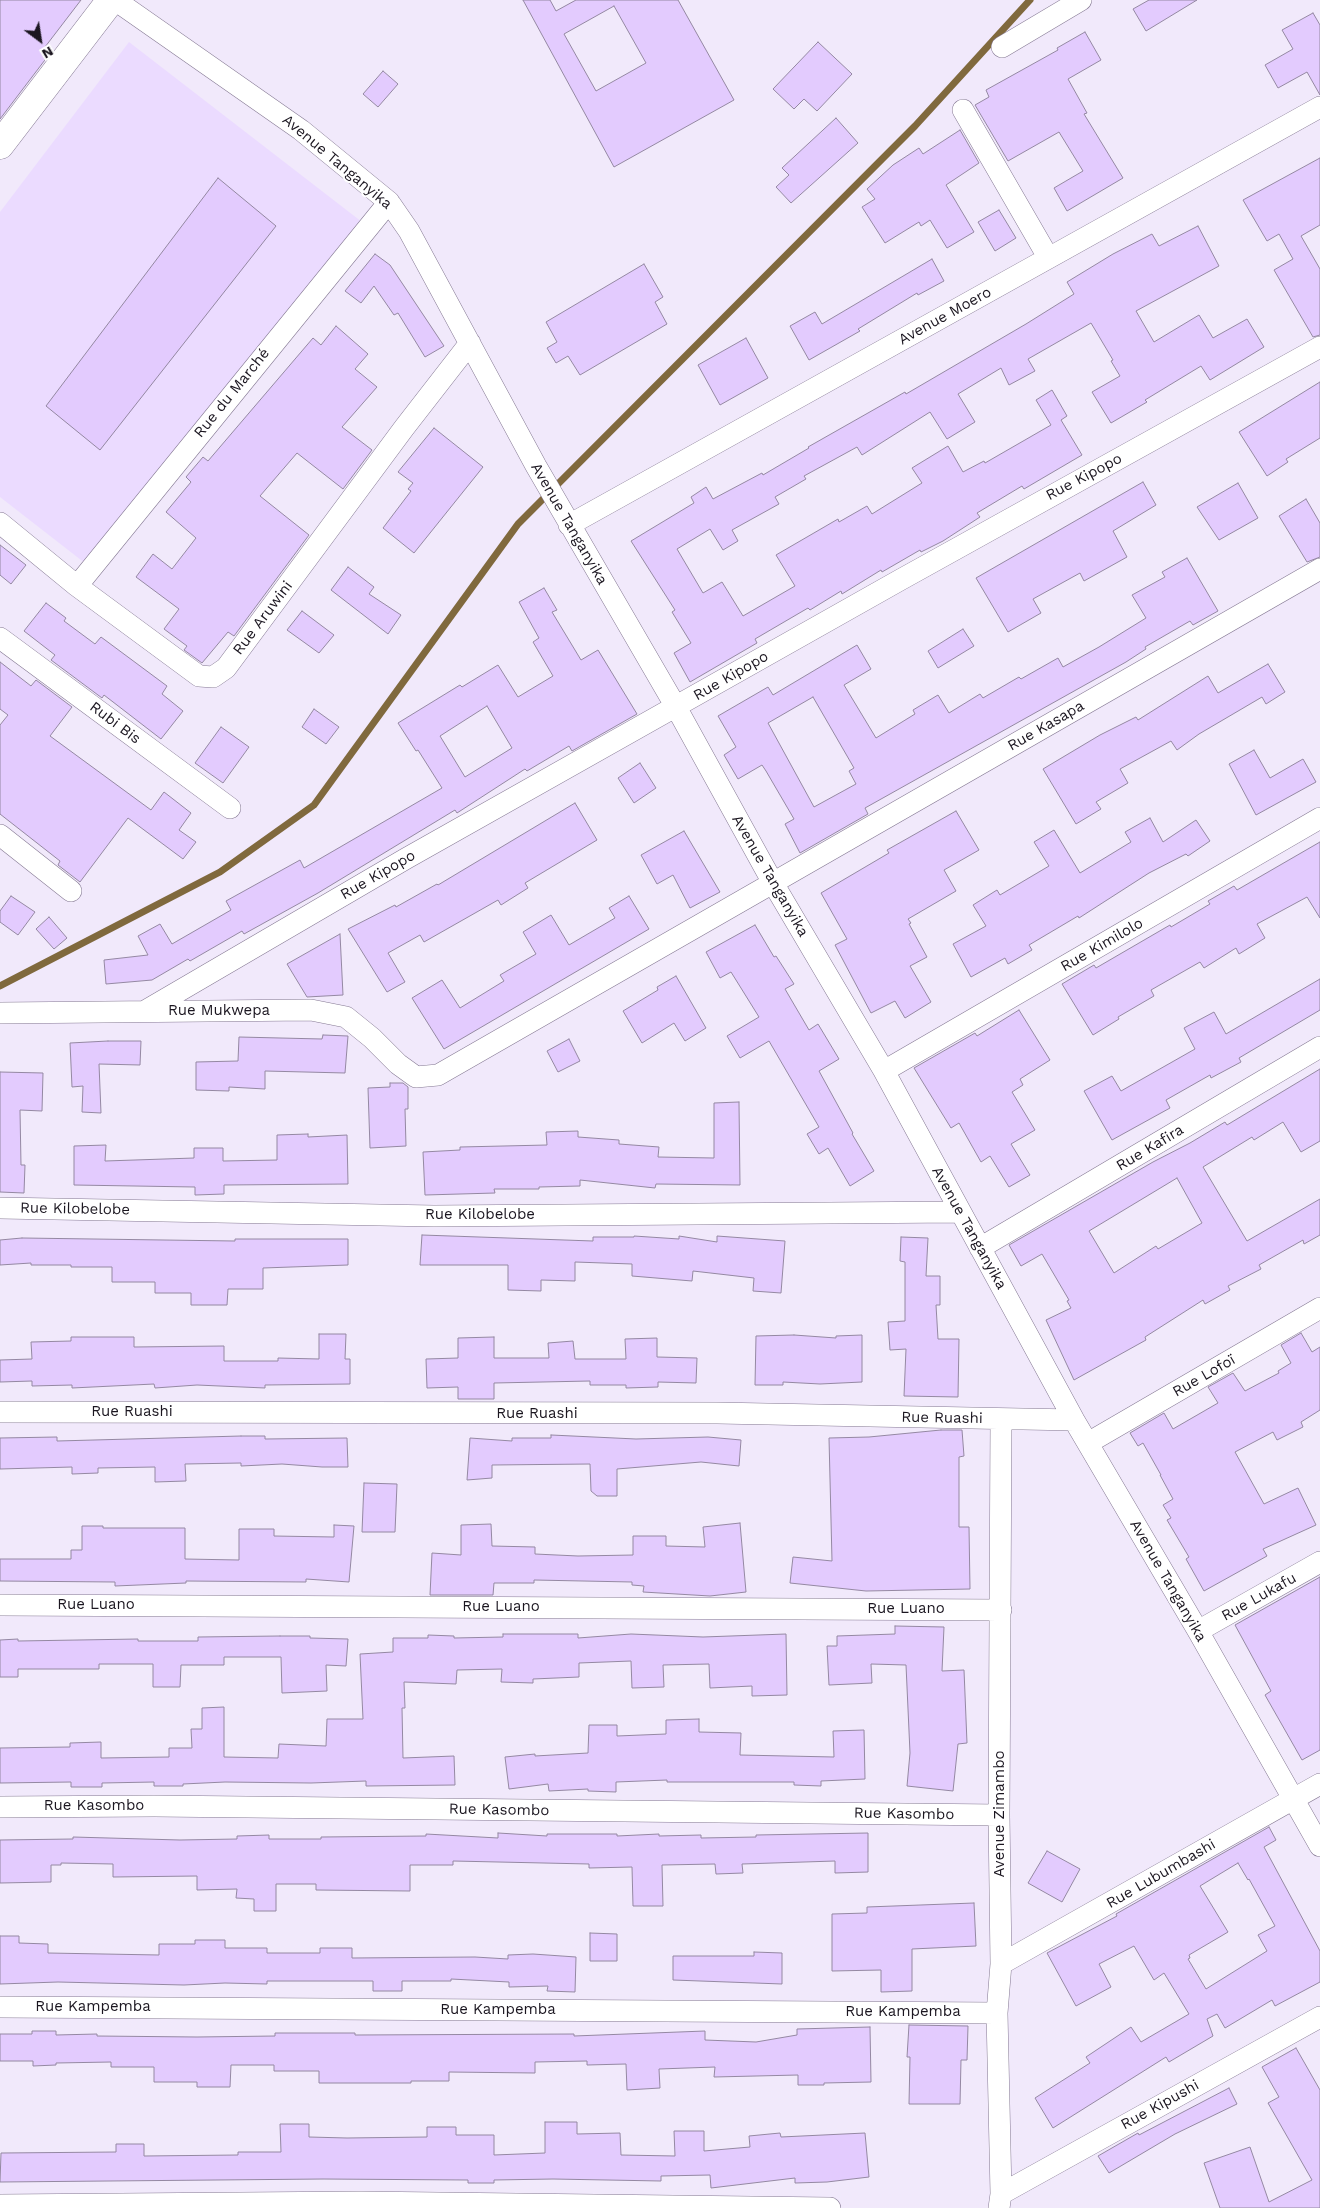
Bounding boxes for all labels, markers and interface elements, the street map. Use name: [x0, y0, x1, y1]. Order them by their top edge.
north arrow: [15, 15, 65, 65]
text: N: [39, 43, 56, 62]
street label: Avenue Tanganyika: [279, 111, 395, 213]
street label: Avenue Moero: [895, 283, 995, 349]
street label: Rue du Marché: [190, 345, 274, 441]
street label: Rue Kipopo: [1043, 449, 1125, 505]
street label: Avenue Tanganyika: [527, 460, 611, 588]
street label: Rue Aruwini: [229, 577, 297, 659]
street label: Rue Kipopo: [690, 647, 772, 705]
street label: Rue Kasapa: [1005, 697, 1087, 755]
street label: Rubi Bis: [86, 698, 144, 748]
street label: Avenue Tanganyika: [728, 812, 812, 940]
street label: Rue Kipopo: [337, 846, 419, 904]
street label: Rue Kimilolo: [1058, 914, 1146, 976]
street label: Rue Mukwepa: [168, 1002, 270, 1020]
street label: Rue Kafira: [1113, 1121, 1187, 1175]
street label: Avenue Tanganyika: [928, 1163, 1010, 1293]
street label: Rue Kilobelobe: [20, 1199, 130, 1219]
street label: Rue Kilobelobe: [425, 1206, 535, 1224]
street label: Rue Lofoï: [1170, 1351, 1238, 1401]
street label: Rue Ruashi: [91, 1403, 173, 1421]
street label: Rue Ruashi: [496, 1405, 578, 1423]
street label: Rue Ruashi: [901, 1408, 983, 1428]
street label: Avenue Tanganyika: [1126, 1517, 1210, 1645]
street label: Rue Lukafu: [1218, 1569, 1300, 1625]
street label: Rue Luano: [57, 1596, 135, 1614]
street label: Rue Luano: [462, 1598, 540, 1616]
street label: Rue Luano: [867, 1600, 945, 1618]
street label: Avenue Zimambo: [991, 1750, 1009, 1878]
street label: Rue Kasombo: [44, 1797, 144, 1815]
street label: Rue Kasombo: [449, 1800, 549, 1820]
street label: Rue Kasombo: [854, 1804, 954, 1824]
street label: Rue Lubumbashi: [1103, 1835, 1219, 1913]
street label: Rue Kampemba: [35, 1998, 151, 2016]
street label: Rue Kampemba: [440, 2001, 556, 2019]
street label: Rue Kampemba: [845, 2003, 961, 2021]
street label: Rue Kipushi: [1118, 2076, 1202, 2134]

